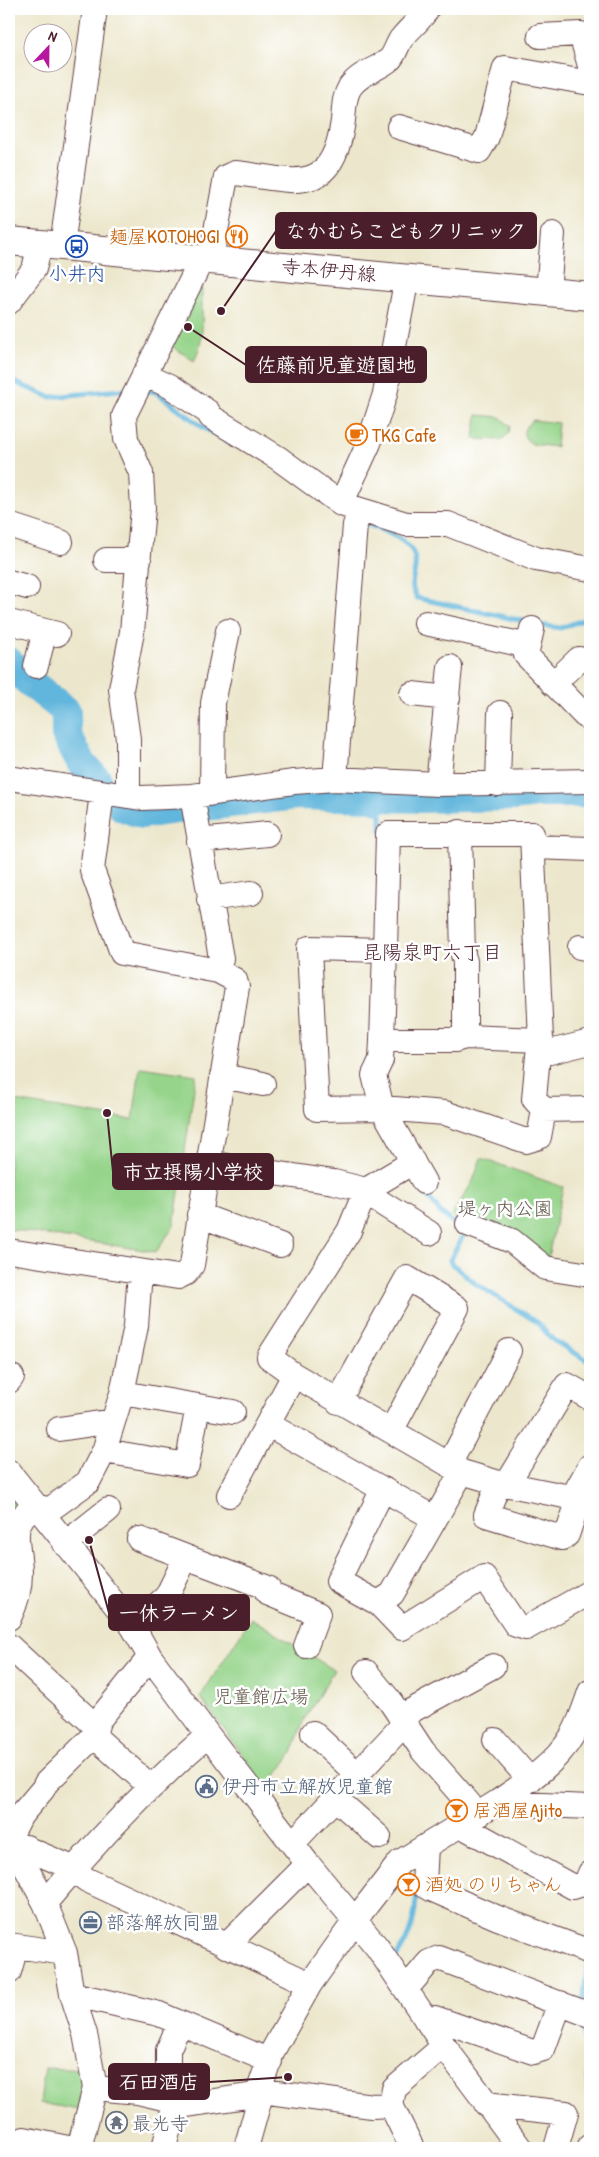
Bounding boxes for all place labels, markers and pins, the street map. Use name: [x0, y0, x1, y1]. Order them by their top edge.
callout: なかむらこどもクリニック: [276, 213, 536, 248]
place label: 麺屋KOTOHOGI: [109, 223, 220, 249]
restaurant icon: 麺屋KOTOHOGI: [224, 224, 248, 248]
bus stop icon: 小井内: [65, 235, 89, 259]
place label: 小井内: [48, 260, 106, 286]
callout: 佐藤前児童遊園地: [246, 347, 426, 382]
place label: TKG Cafe: [372, 422, 437, 448]
cafe icon: TKG Cafe: [344, 423, 368, 447]
callout: 市立摂陽小学校: [113, 1154, 273, 1189]
callout: 一休ラーメン: [109, 1595, 249, 1630]
place label: 伊丹市立解放児童館: [222, 1773, 393, 1799]
public building icon: 伊丹市立解放児童館: [194, 1774, 218, 1798]
place label: 居酒屋Ajito: [473, 1797, 563, 1823]
bar icon: 居酒屋Ajito: [445, 1798, 469, 1822]
place label: 酒処 のりちゃん: [425, 1871, 562, 1897]
bar icon: 酒処 のりちゃん: [397, 1872, 421, 1896]
place label: 部落解放同盟: [106, 1909, 220, 1935]
office icon: 部落解放同盟: [78, 1910, 102, 1934]
callout: 石田酒店: [109, 2064, 209, 2099]
place label: 最光寺: [132, 2110, 189, 2136]
temple icon: 最光寺: [104, 2111, 128, 2135]

